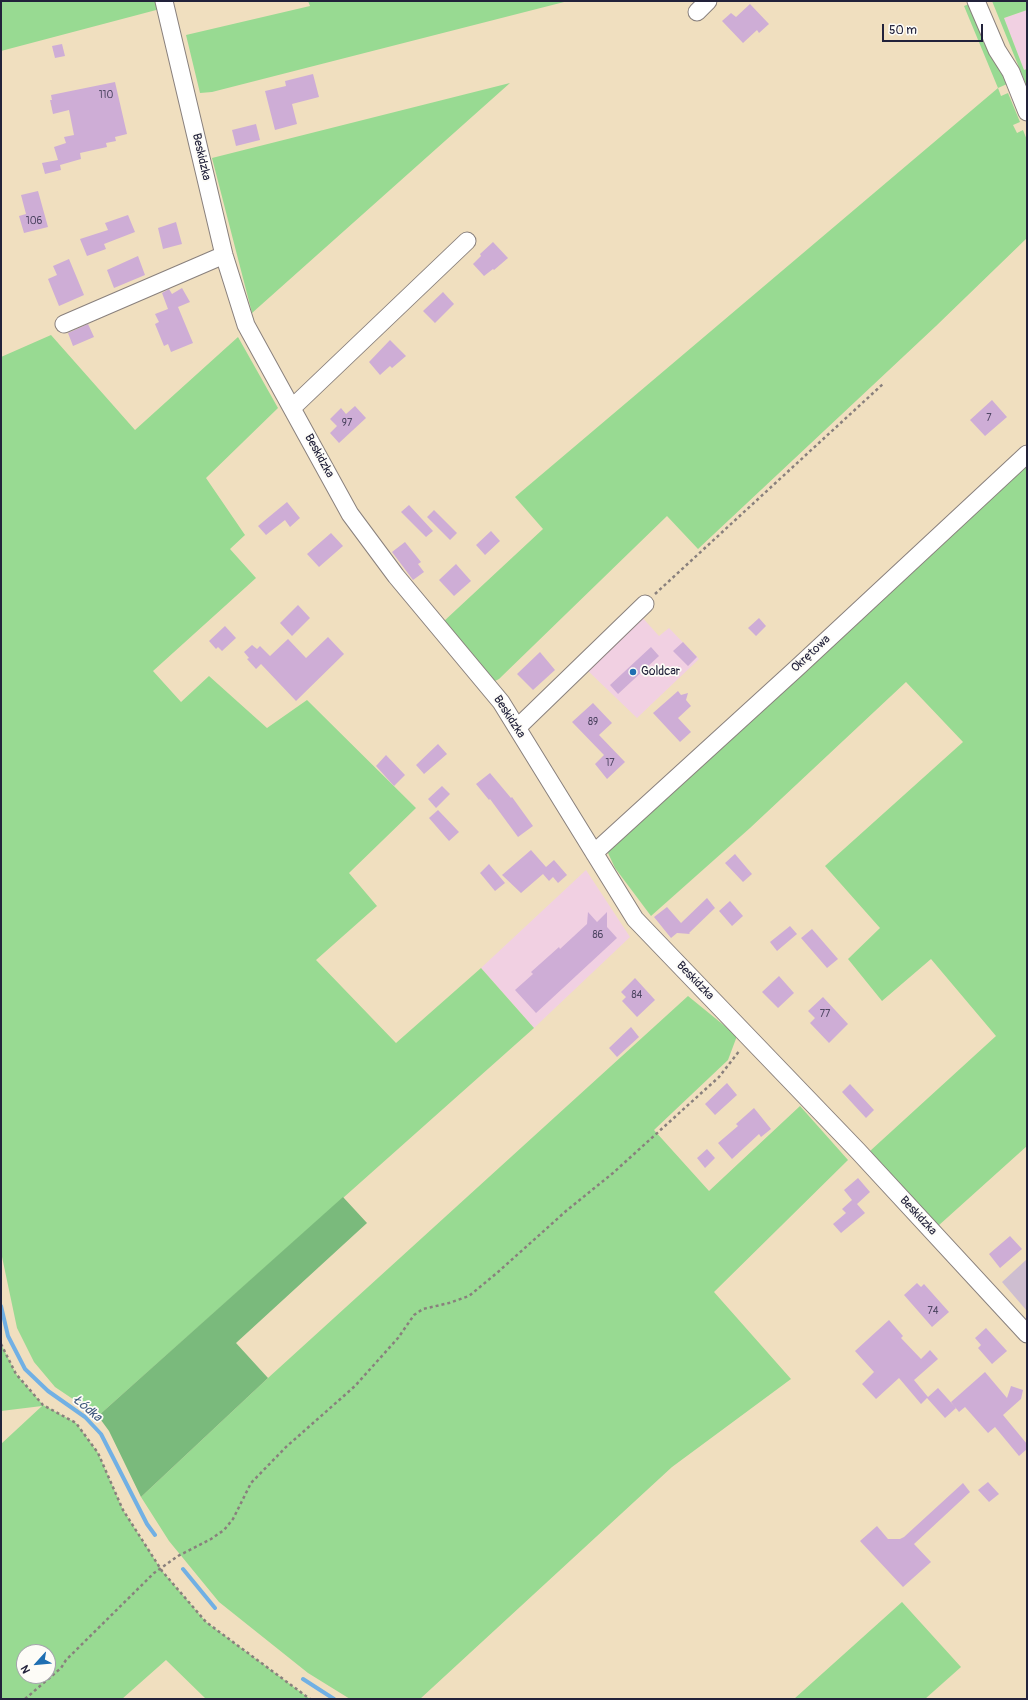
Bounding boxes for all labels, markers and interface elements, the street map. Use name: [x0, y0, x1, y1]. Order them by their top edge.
scale bar: [884, 16, 985, 42]
text: 50 m: [889, 23, 917, 38]
house number: 110: [99, 89, 113, 101]
street label: Beskidzka: [189, 132, 213, 182]
house number: 106: [26, 215, 42, 227]
house number: 7: [986, 412, 992, 424]
house number: 97: [342, 417, 352, 429]
street label: Beskidzka: [301, 432, 337, 480]
street label: Okrętowa: [788, 632, 834, 676]
place label: Goldcar: [641, 665, 680, 679]
marker: Goldcar: [628, 667, 638, 677]
street label: Beskidzka: [490, 693, 528, 741]
house number: 89: [588, 716, 598, 728]
house number: 17: [605, 757, 615, 769]
house number: 86: [593, 929, 603, 941]
street label: Beskidzka: [673, 959, 717, 1003]
house number: 84: [632, 989, 642, 1001]
house number: 77: [820, 1008, 830, 1020]
street label: Beskidzka: [896, 1194, 940, 1238]
house number: 74: [927, 1305, 939, 1317]
water label: Łódka: [70, 1393, 104, 1425]
north arrow: [16, 1644, 56, 1684]
text: N: [18, 1663, 33, 1675]

